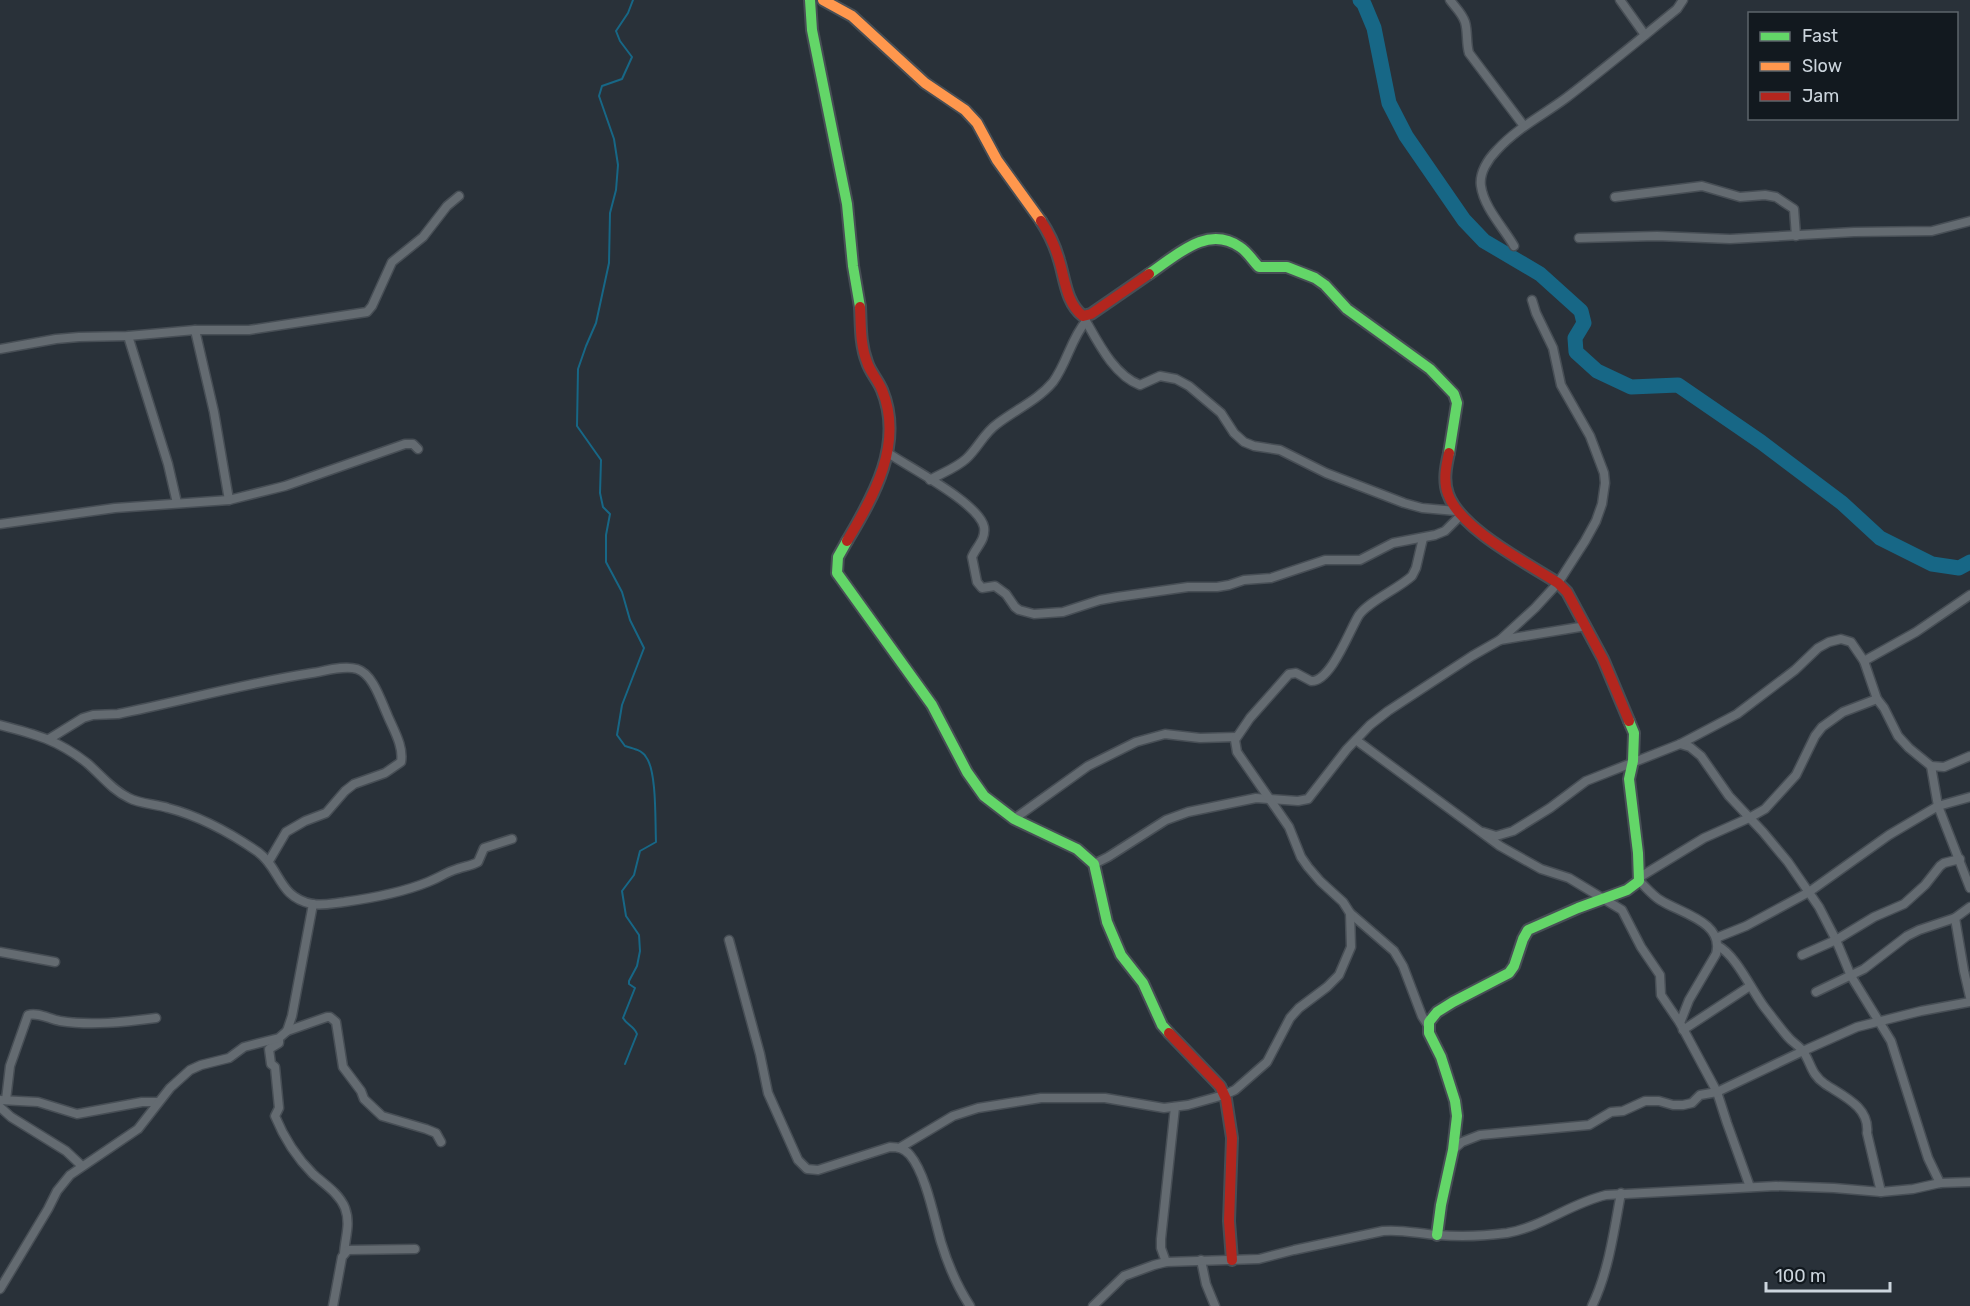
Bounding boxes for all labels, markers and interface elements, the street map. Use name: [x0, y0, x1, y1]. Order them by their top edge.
legend: [1748, 12, 1958, 120]
text: Fast: [1802, 25, 1838, 47]
text: Slow: [1802, 55, 1842, 77]
text: Jam: [1802, 85, 1839, 107]
scale bar: [1766, 1255, 1890, 1293]
text: 100 m: [1775, 1265, 1826, 1287]

